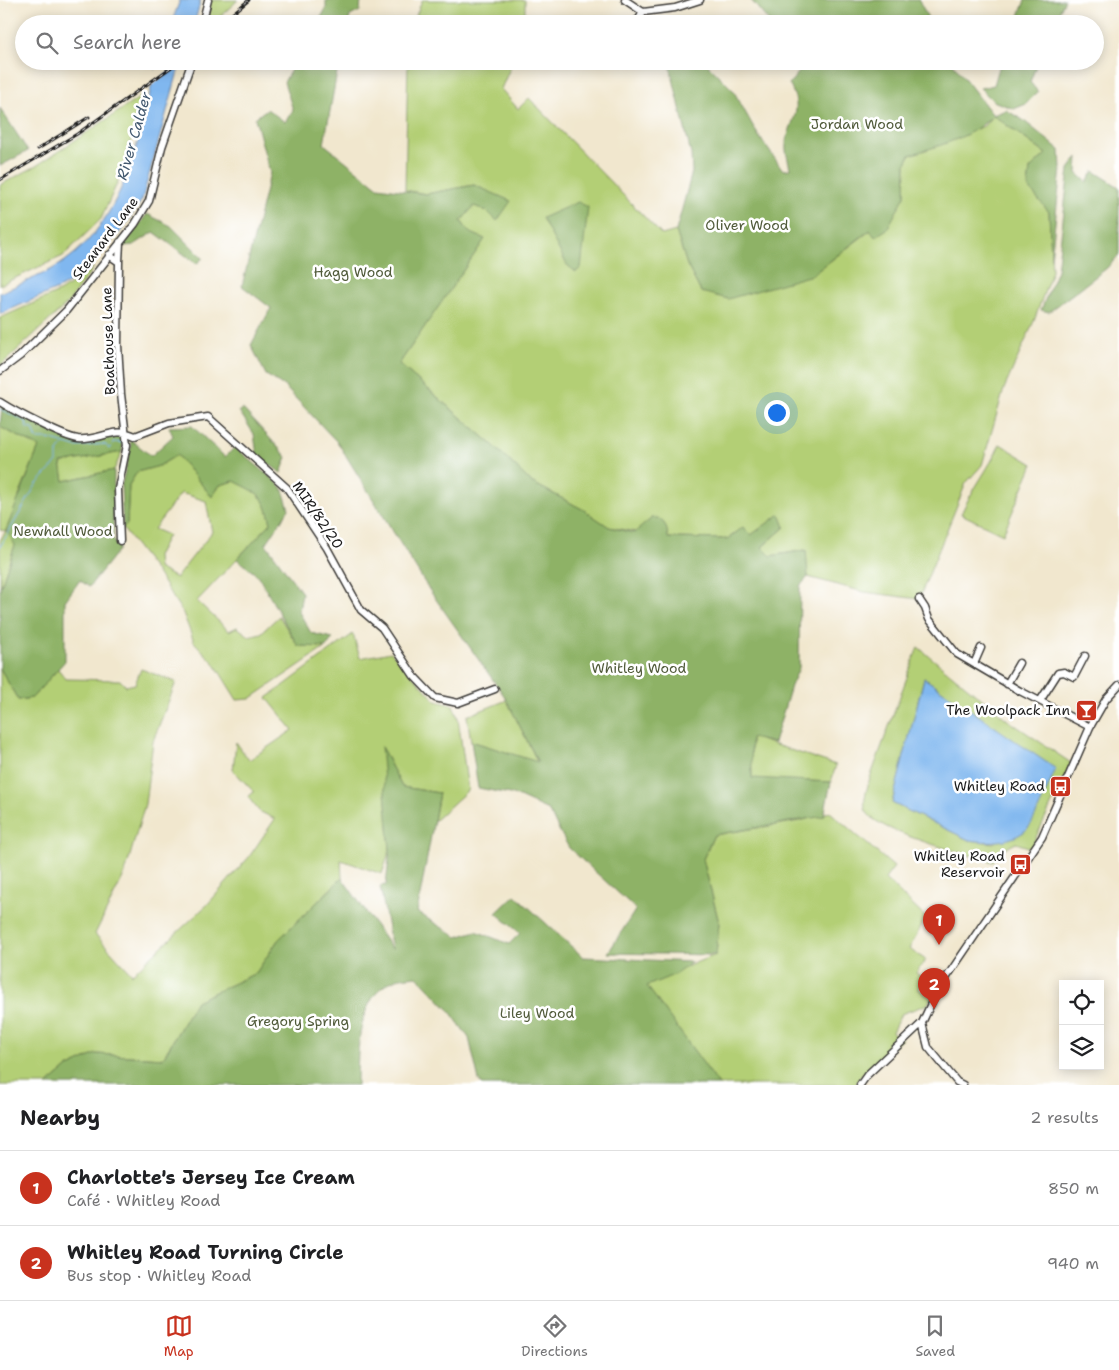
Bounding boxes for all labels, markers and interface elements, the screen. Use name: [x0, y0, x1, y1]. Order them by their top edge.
search box: [15, 15, 1104, 70]
icon: search: [33, 29, 61, 57]
text: Search here: [73, 30, 182, 55]
water label: River Calder: [112, 89, 156, 182]
park label: Jordan Wood: [811, 115, 903, 133]
street label: Steanard Lane: [68, 193, 142, 283]
park label: Oliver Wood: [705, 216, 789, 234]
park label: Hagg Wood: [313, 263, 393, 281]
street label: Boathouse Lane: [97, 287, 119, 395]
your location: [764, 400, 790, 426]
street label: MIR/82/20: [289, 478, 347, 552]
park label: Newhall Wood: [13, 522, 113, 540]
park label: Whitley Wood: [592, 659, 687, 677]
bar icon: The Woolpack Inn: [1074, 698, 1098, 722]
place label: The Woolpack Inn: [946, 701, 1070, 719]
bus stop icon: Whitley Road: [1049, 774, 1073, 798]
place label: Whitley Road: [954, 777, 1045, 795]
place label: Whitley Road Reservoir: [914, 847, 1005, 881]
bus stop icon: Whitley Road Reservoir: [1009, 852, 1033, 876]
pin: 1: [923, 904, 955, 945]
pin: 2: [918, 968, 950, 1009]
map controls: [1059, 980, 1104, 1070]
button: locate: [1059, 980, 1104, 1025]
park label: Liley Wood: [500, 1004, 574, 1022]
park label: Gregory Spring: [247, 1012, 349, 1030]
button: layers: [1059, 1025, 1104, 1070]
text: Nearby: [20, 1104, 100, 1132]
text: 2 results: [1030, 1107, 1099, 1128]
text: Charlotte's Jersey Ice Cream: [67, 1165, 355, 1190]
text: 1: [32, 1178, 40, 1199]
text: 850 m: [1048, 1178, 1099, 1199]
text: Café · Whitley Road: [67, 1190, 220, 1211]
text: Whitley Road Turning Circle: [67, 1240, 344, 1265]
text: 2: [30, 1253, 42, 1274]
text: 940 m: [1047, 1253, 1099, 1274]
text: Bus stop · Whitley Road: [67, 1265, 251, 1286]
tab: Map: [164, 1312, 194, 1360]
tab: Directions: [521, 1312, 588, 1360]
tab: Saved: [916, 1312, 955, 1360]

